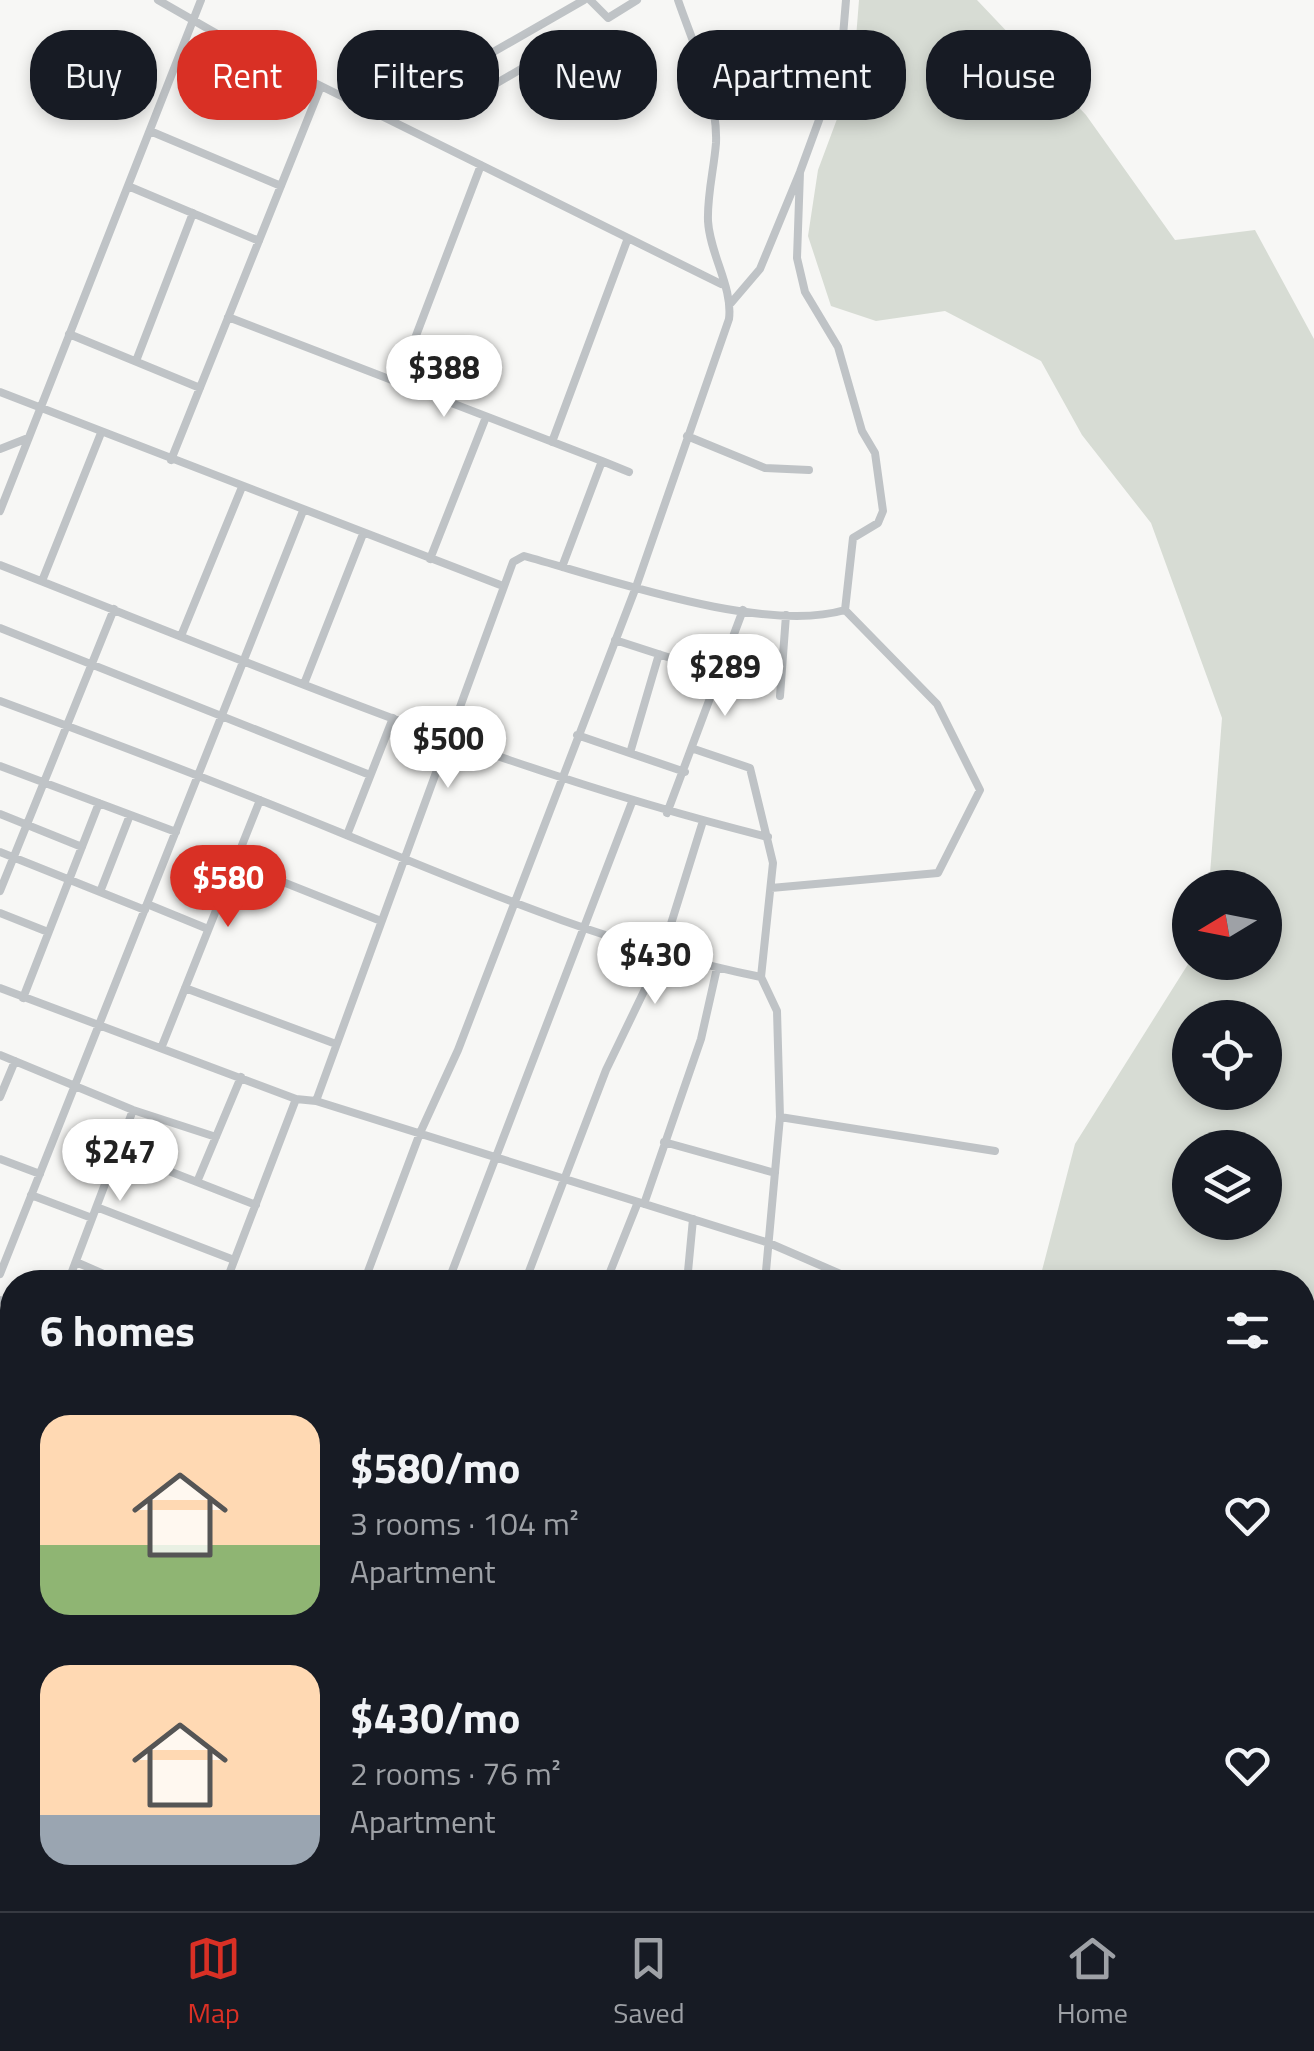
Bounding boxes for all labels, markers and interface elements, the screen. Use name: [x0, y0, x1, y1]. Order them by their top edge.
chip: Buy: [30, 30, 157, 120]
chip: Rent: [177, 30, 317, 120]
chip: Filters: [337, 30, 499, 120]
chip: New: [519, 30, 657, 120]
chip: Apartment: [677, 30, 906, 120]
chip: House: [926, 30, 1091, 120]
pin: $388: [385, 335, 503, 420]
text: $388: [408, 343, 480, 391]
pin: $289: [666, 634, 784, 719]
text: $289: [689, 642, 761, 690]
pin: $500: [389, 706, 507, 791]
text: $500: [412, 714, 484, 762]
pin: $580: [169, 845, 287, 930]
text: $580: [192, 853, 264, 901]
north arrow: [1172, 870, 1282, 980]
map controls: [1172, 870, 1282, 1240]
pin: $430: [596, 922, 714, 1007]
text: $430: [619, 930, 691, 978]
button: locate: [1172, 1000, 1282, 1110]
pin: $247: [61, 1119, 179, 1204]
text: $247: [84, 1127, 156, 1175]
button: layers: [1172, 1130, 1282, 1240]
text: 6 homes: [40, 1298, 195, 1362]
icon: filters: [1220, 1303, 1275, 1358]
text: $580/mo: [350, 1435, 520, 1499]
icon: home: [120, 1455, 240, 1575]
icon: heart: [1220, 1488, 1275, 1543]
text: 3 rooms · 104 m²: [350, 1499, 579, 1547]
text: Apartment: [350, 1547, 496, 1595]
text: $430/mo: [350, 1685, 520, 1749]
icon: home: [120, 1705, 240, 1825]
icon: heart: [1220, 1738, 1275, 1793]
text: 2 rooms · 76 m²: [350, 1749, 561, 1797]
text: Apartment: [350, 1797, 496, 1845]
tab: Map: [186, 1931, 241, 2034]
tab: Saved: [613, 1931, 685, 2034]
tab: Home: [1057, 1931, 1128, 2034]

